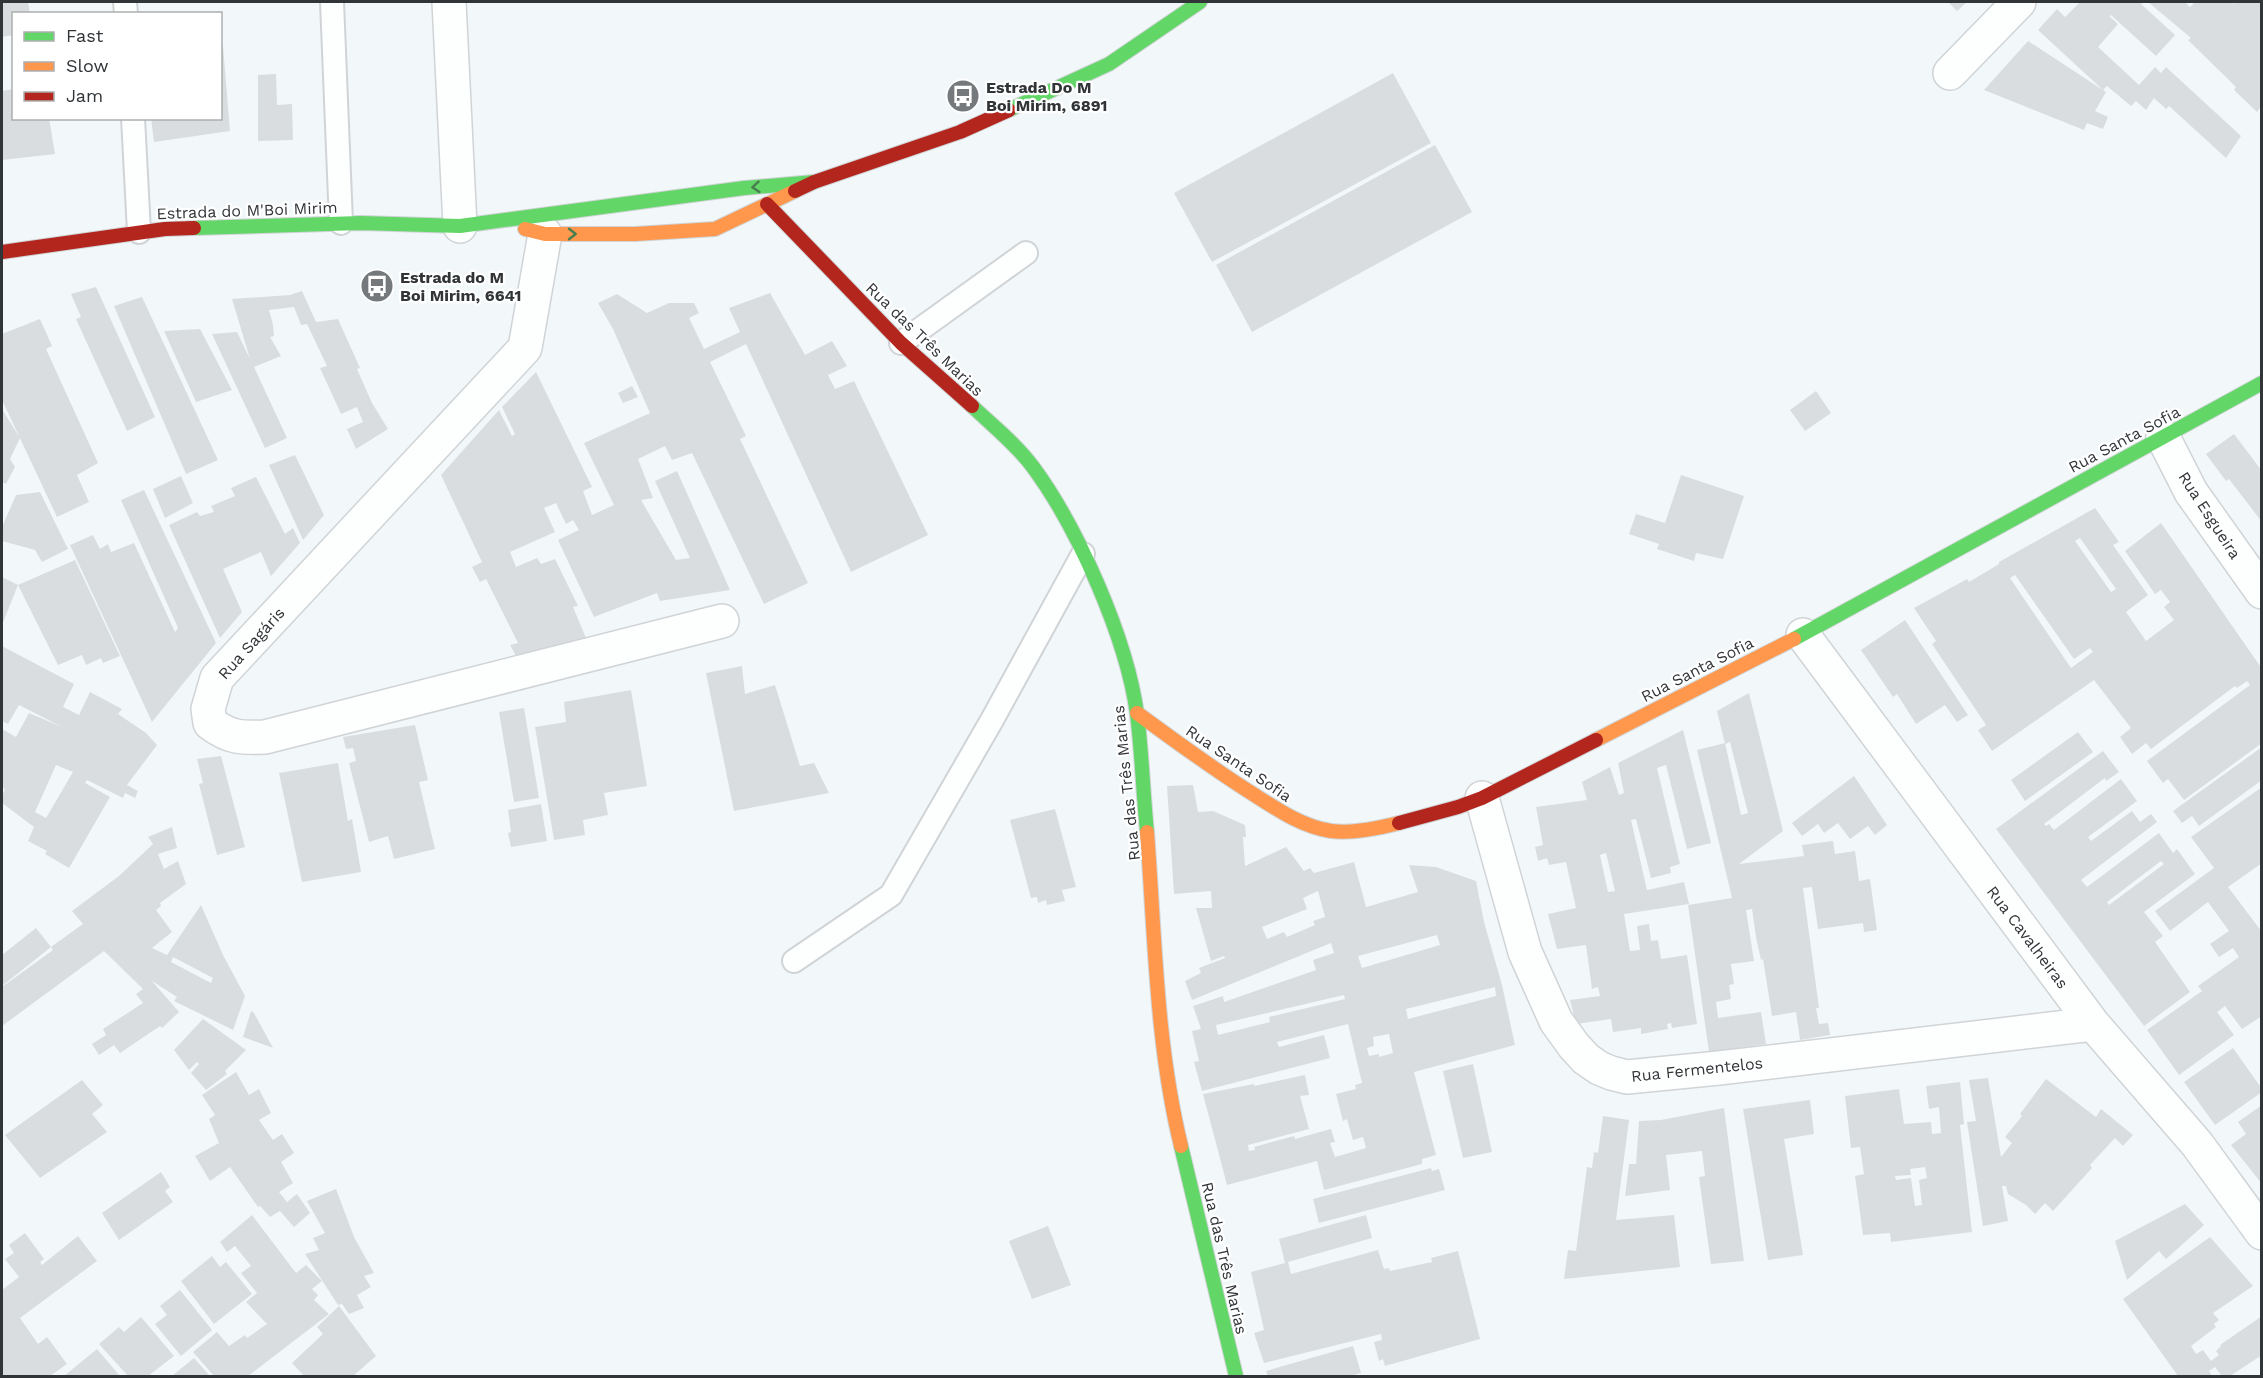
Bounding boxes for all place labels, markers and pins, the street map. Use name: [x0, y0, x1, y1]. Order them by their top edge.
bus stop icon: Estrada Do M Boi Mirim, 6891: [945, 78, 981, 114]
place label: Estrada Do M Boi Mirim, 6891: [986, 78, 1107, 115]
bus stop icon: Estrada do M Boi Mirim, 6641: [359, 268, 395, 304]
place label: Estrada do M Boi Mirim, 6641: [400, 268, 521, 305]

